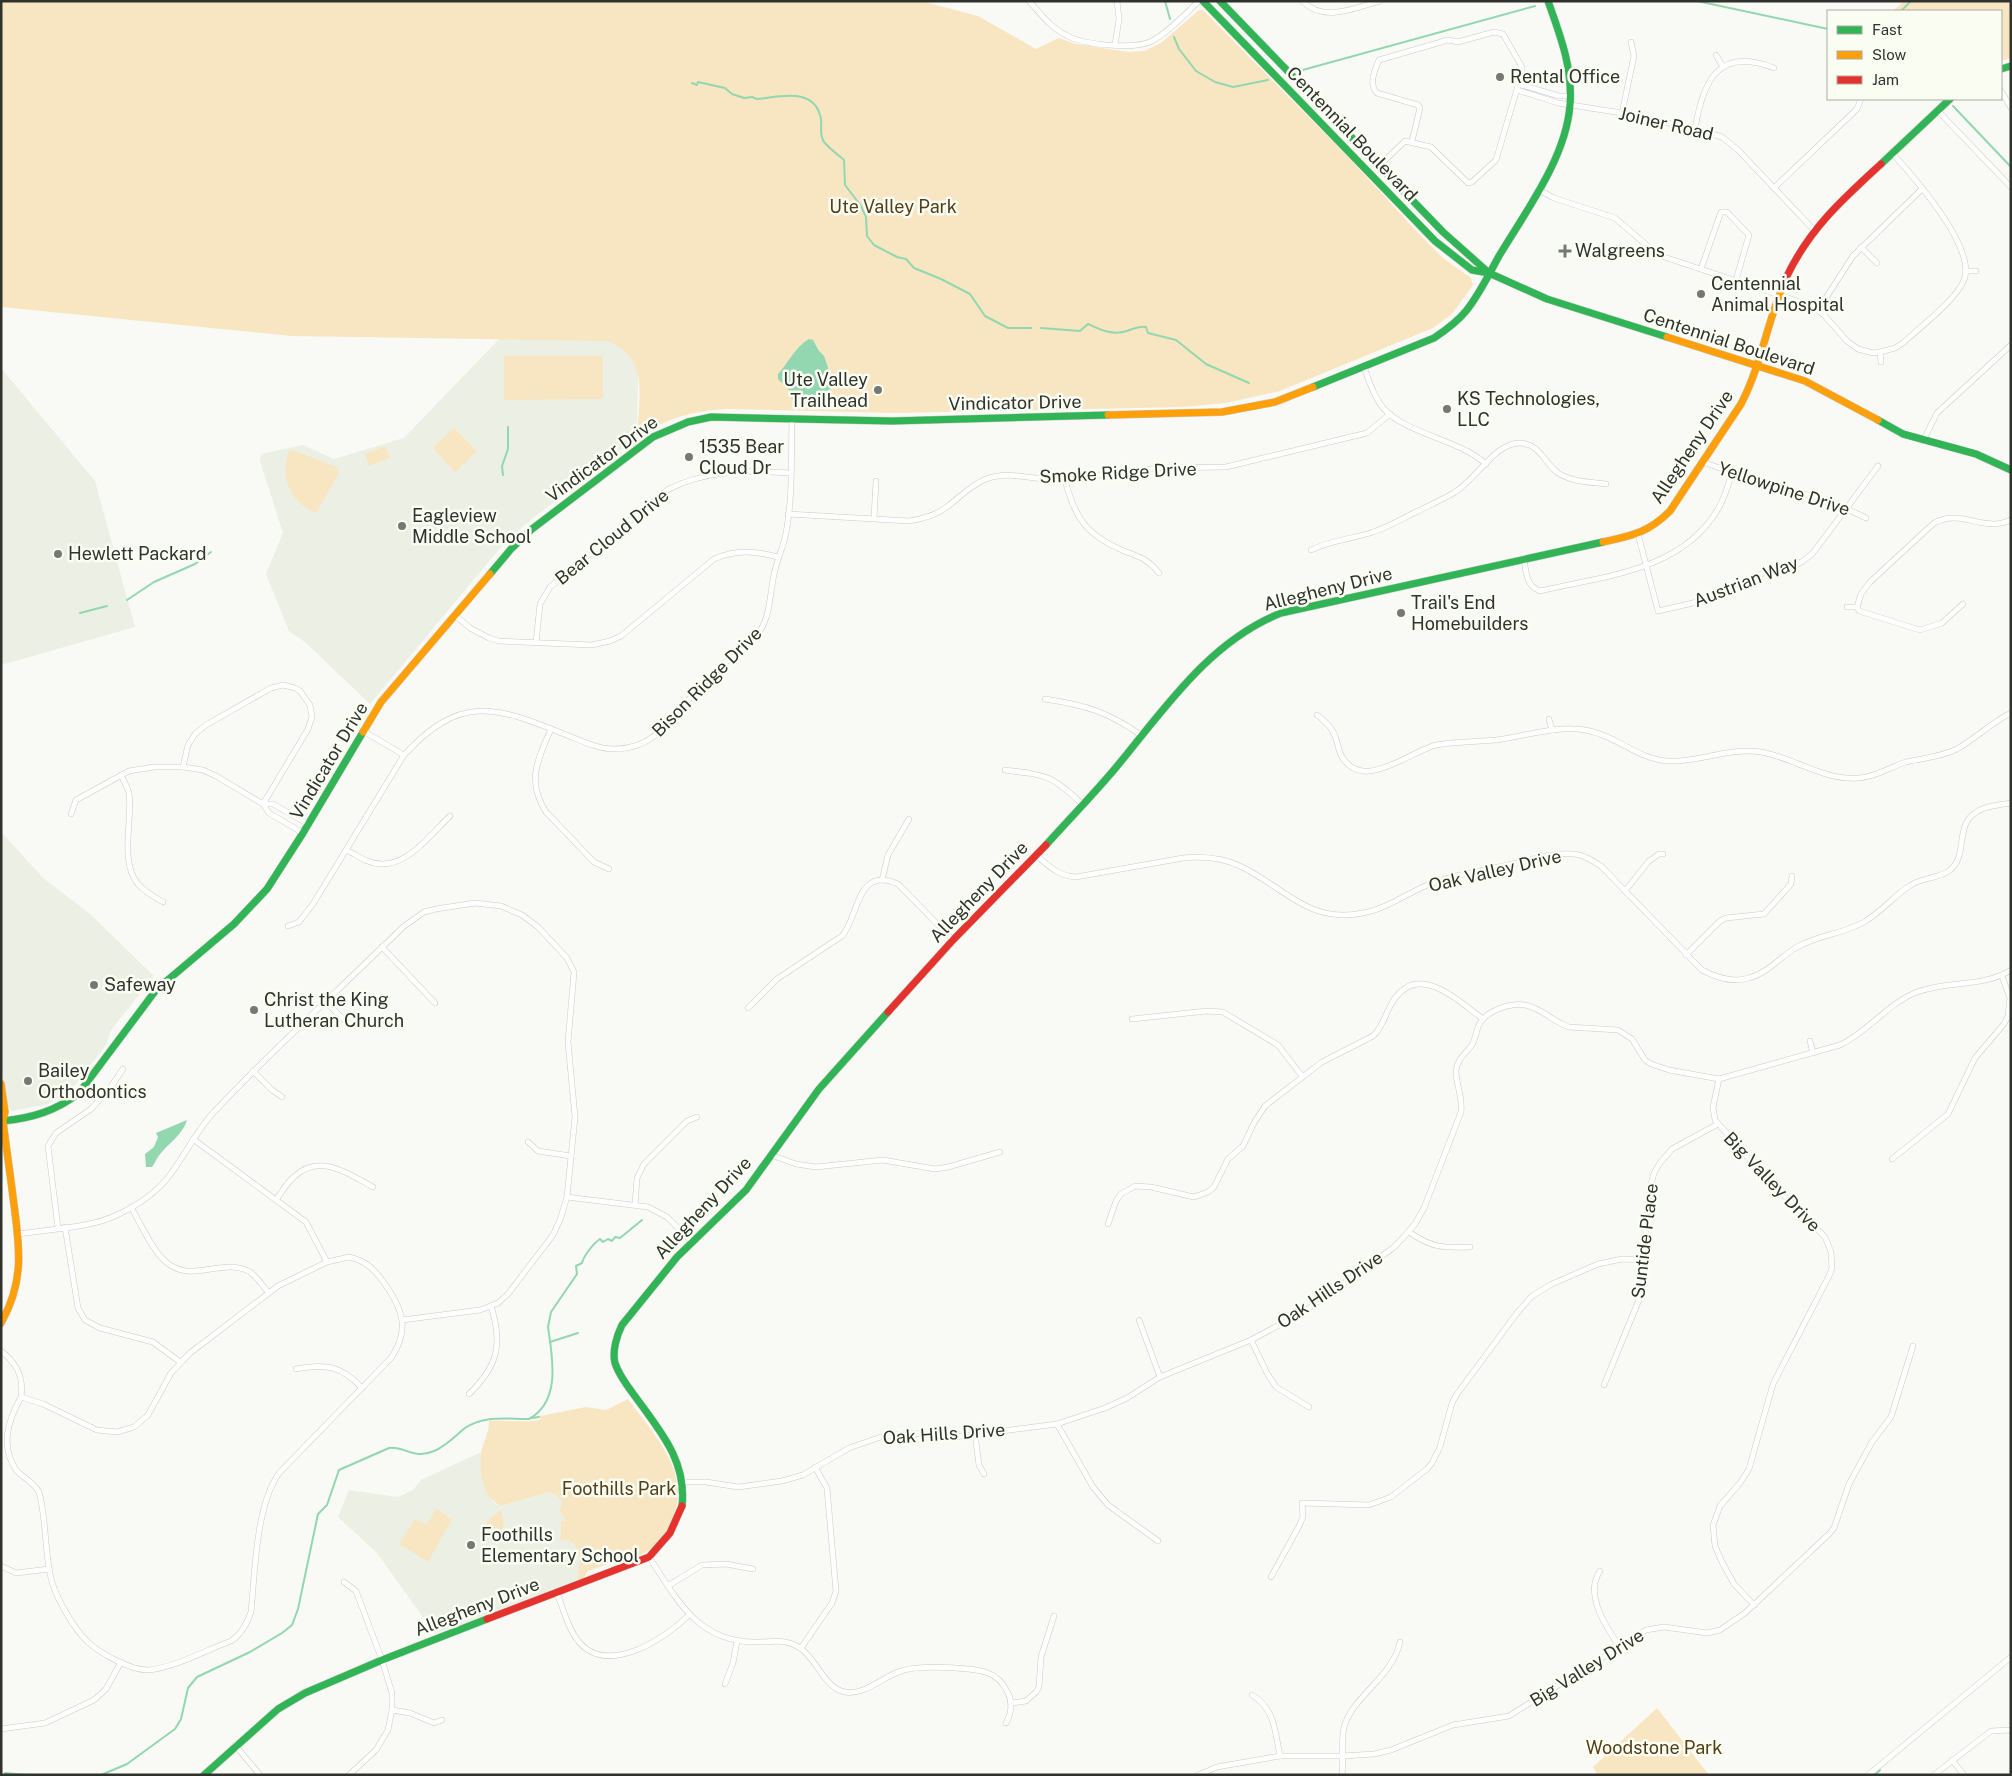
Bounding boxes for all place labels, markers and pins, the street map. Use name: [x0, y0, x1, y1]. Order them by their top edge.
place label: Rental Office: [1510, 66, 1620, 87]
marker: Rental Office: [1494, 71, 1506, 83]
place label: Walgreens: [1575, 240, 1665, 261]
marker: Walgreens: [1559, 245, 1571, 257]
place label: Centennial Animal Hospital: [1711, 273, 1844, 315]
marker: Centennial Animal Hospital: [1695, 288, 1707, 300]
place label: Ute Valley Trailhead: [783, 369, 868, 411]
marker: Ute Valley Trailhead: [872, 384, 884, 396]
place label: KS Technologies, LLC: [1457, 388, 1600, 430]
marker: KS Technologies, LLC: [1441, 403, 1453, 415]
place label: 1535 Bear Cloud Dr: [699, 436, 784, 478]
marker: 1535 Bear Cloud Dr: [683, 451, 695, 463]
place label: Eagleview Middle School: [412, 505, 531, 547]
marker: Eagleview Middle School: [396, 520, 408, 532]
place label: Hewlett Packard: [68, 543, 206, 564]
marker: Hewlett Packard: [52, 548, 64, 560]
place label: Trail's End Homebuilders: [1411, 592, 1528, 634]
marker: Trail's End Homebuilders: [1395, 607, 1407, 619]
place label: Safeway: [104, 974, 176, 995]
marker: Safeway: [88, 979, 100, 991]
place label: Christ the King Lutheran Church: [264, 989, 404, 1031]
marker: Christ the King Lutheran Church: [248, 1004, 260, 1016]
place label: Bailey Orthodontics: [38, 1060, 147, 1102]
marker: Bailey Orthodontics: [22, 1075, 34, 1087]
place label: Foothills Elementary School: [481, 1524, 639, 1566]
marker: Foothills Elementary School: [465, 1539, 477, 1551]

